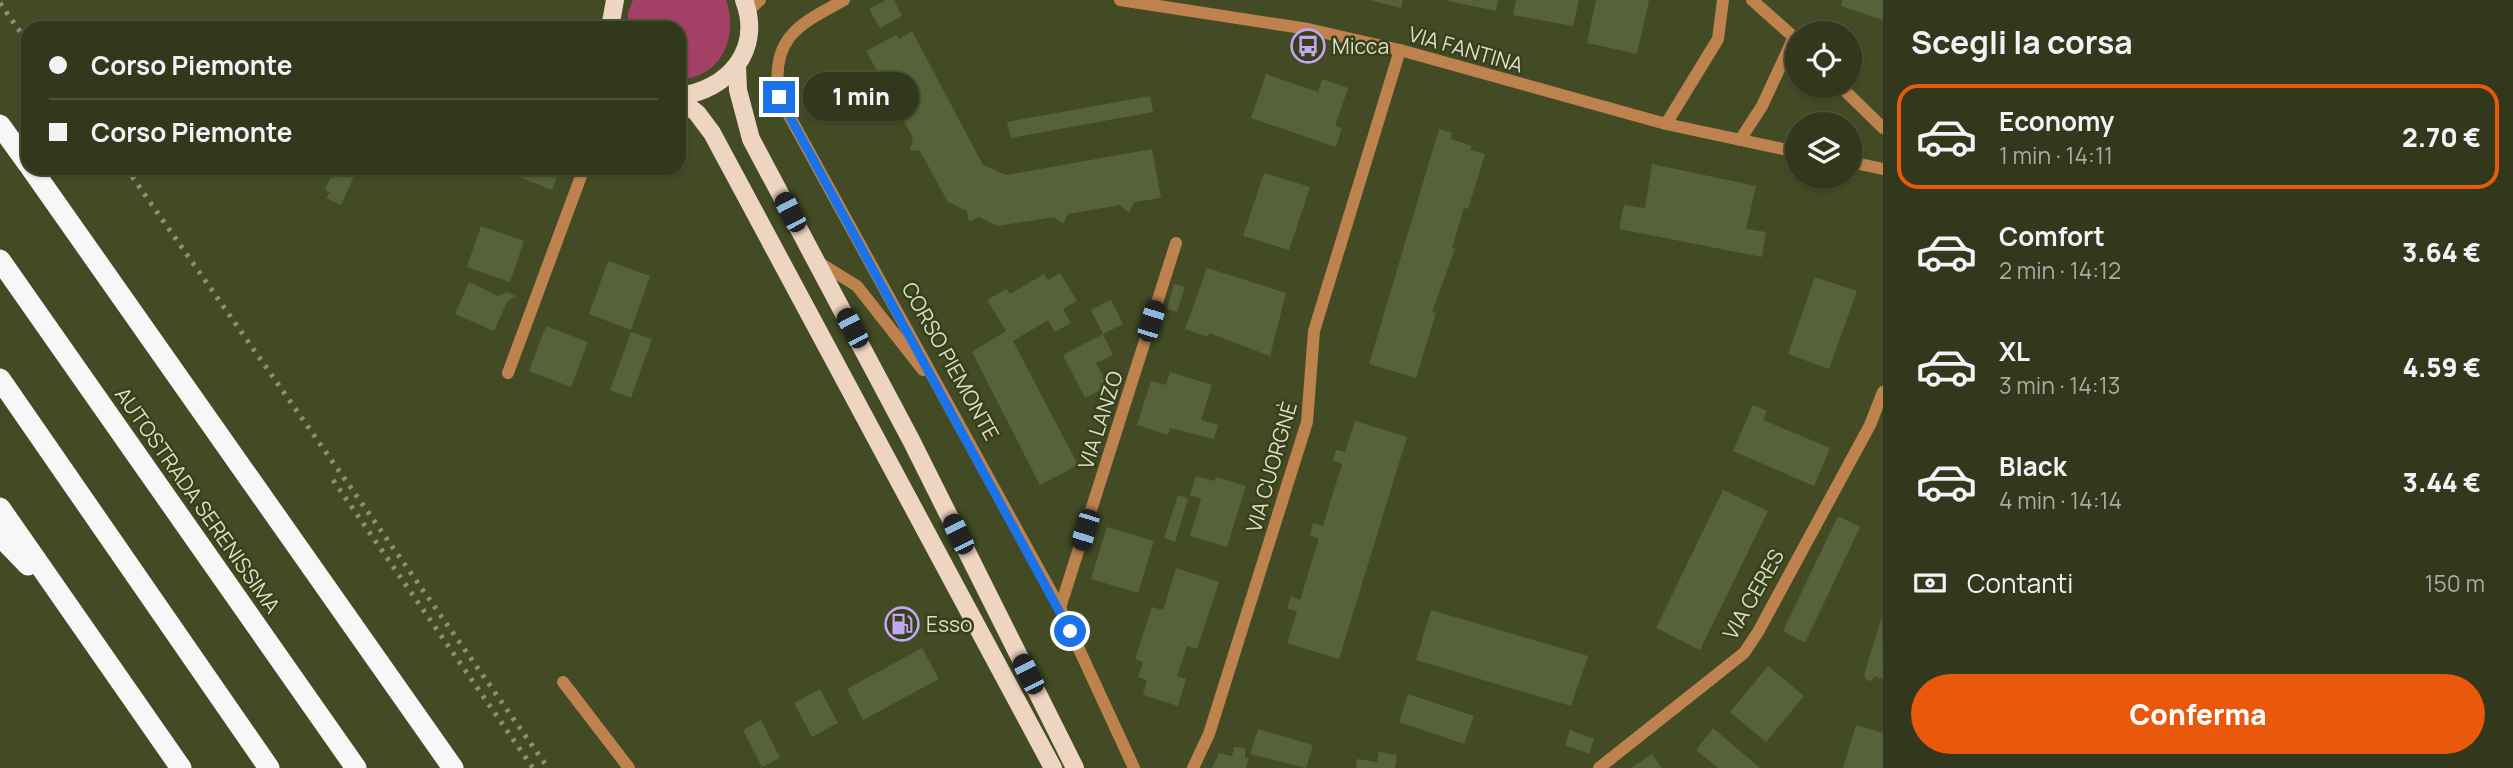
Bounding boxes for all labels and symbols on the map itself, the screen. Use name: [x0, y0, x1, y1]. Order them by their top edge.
street label: VIA FANTINA: [1405, 19, 1527, 79]
bus stop icon: Micca: [1289, 27, 1327, 65]
place label: Micca: [1332, 32, 1389, 60]
callout: 1 min: [804, 72, 919, 122]
route end: [763, 81, 795, 113]
car: [771, 189, 810, 235]
street label: CORSO PIEMONTE: [896, 277, 1006, 445]
car: [1135, 298, 1168, 344]
car: [833, 305, 872, 351]
street label: VIA LANZO: [1071, 367, 1129, 473]
street label: AUTOSTRADA SERENISSIMA: [109, 381, 287, 619]
street label: VIA CUORGNÈ: [1239, 399, 1303, 535]
car: [1069, 507, 1102, 553]
car: [940, 511, 977, 557]
street label: VIA CERES: [1716, 544, 1790, 644]
fuel station icon: Esso: [883, 605, 921, 643]
place label: Esso: [926, 610, 972, 638]
route start: [1054, 615, 1086, 647]
car: [1010, 651, 1047, 697]

